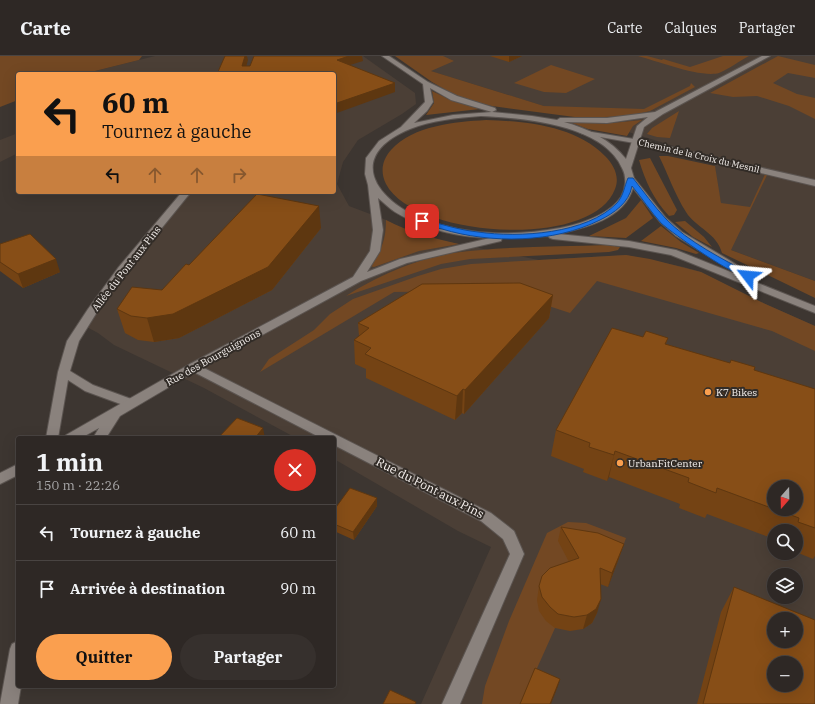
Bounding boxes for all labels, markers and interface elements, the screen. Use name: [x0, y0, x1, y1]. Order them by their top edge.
text: Carte: [20, 16, 71, 40]
text: Carte: [607, 19, 643, 37]
text: Calques: [665, 19, 717, 37]
text: Partager: [739, 19, 795, 37]
text: 60 m: [102, 84, 169, 121]
icon: left: [36, 88, 88, 140]
text: Tournez à gauche: [102, 120, 251, 143]
street label: Chemin de la Croix du Mesnil: [638, 136, 761, 175]
icon: left: [102, 164, 124, 186]
icon: ahead: [144, 164, 166, 186]
icon: ahead: [186, 164, 208, 186]
icon: right: [228, 164, 250, 186]
pin: [405, 204, 439, 238]
icon: arrive: [411, 210, 433, 232]
street label: Allée du Pont aux Pins: [89, 223, 164, 313]
position arrow: [727, 255, 769, 297]
street label: Rue des Bourguignons: [164, 326, 263, 389]
place label: K7 Bikes: [716, 386, 757, 399]
marker: K7 Bikes: [703, 387, 713, 397]
text: 1 min: [36, 446, 103, 478]
button: close: [274, 449, 316, 491]
street label: Rue du Pont aux Pins: [374, 454, 487, 521]
place label: UrbanFitCenter: [628, 457, 703, 470]
marker: UrbanFitCenter: [615, 458, 625, 468]
text: 150 m · 22:26: [36, 477, 120, 494]
north arrow: [767, 480, 803, 516]
map controls: [767, 480, 803, 692]
icon: left: [36, 522, 58, 544]
text: Tournez à gauche: [70, 523, 201, 542]
text: 60 m: [280, 523, 316, 542]
button: search: [767, 524, 803, 560]
button: layers: [767, 568, 803, 604]
icon: arrive: [36, 578, 58, 600]
text: Arrivée à destination: [70, 579, 225, 598]
text: 90 m: [280, 579, 316, 598]
button: +: [767, 612, 803, 648]
button: Quitter: [36, 634, 172, 680]
button: Partager: [180, 634, 316, 680]
button: −: [767, 656, 803, 692]

